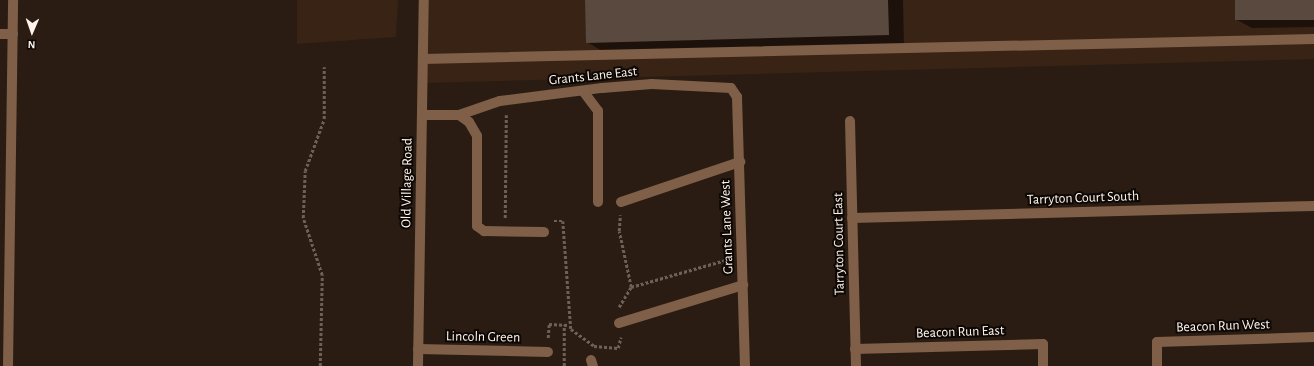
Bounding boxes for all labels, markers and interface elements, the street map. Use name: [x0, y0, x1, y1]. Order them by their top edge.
north arrow: [12, 12, 52, 52]
text: N: [28, 39, 36, 50]
street label: Grants Lane East: [548, 63, 638, 89]
street label: Old Village Road: [398, 138, 416, 228]
street label: Grants Lane West: [717, 180, 737, 274]
street label: Tarryton Court South: [1027, 188, 1139, 208]
street label: Tarryton Court East: [830, 192, 848, 296]
street label: Beacon Run West: [1176, 316, 1270, 336]
street label: Beacon Run East: [915, 322, 1005, 342]
street label: Lincoln Green: [446, 328, 520, 346]

